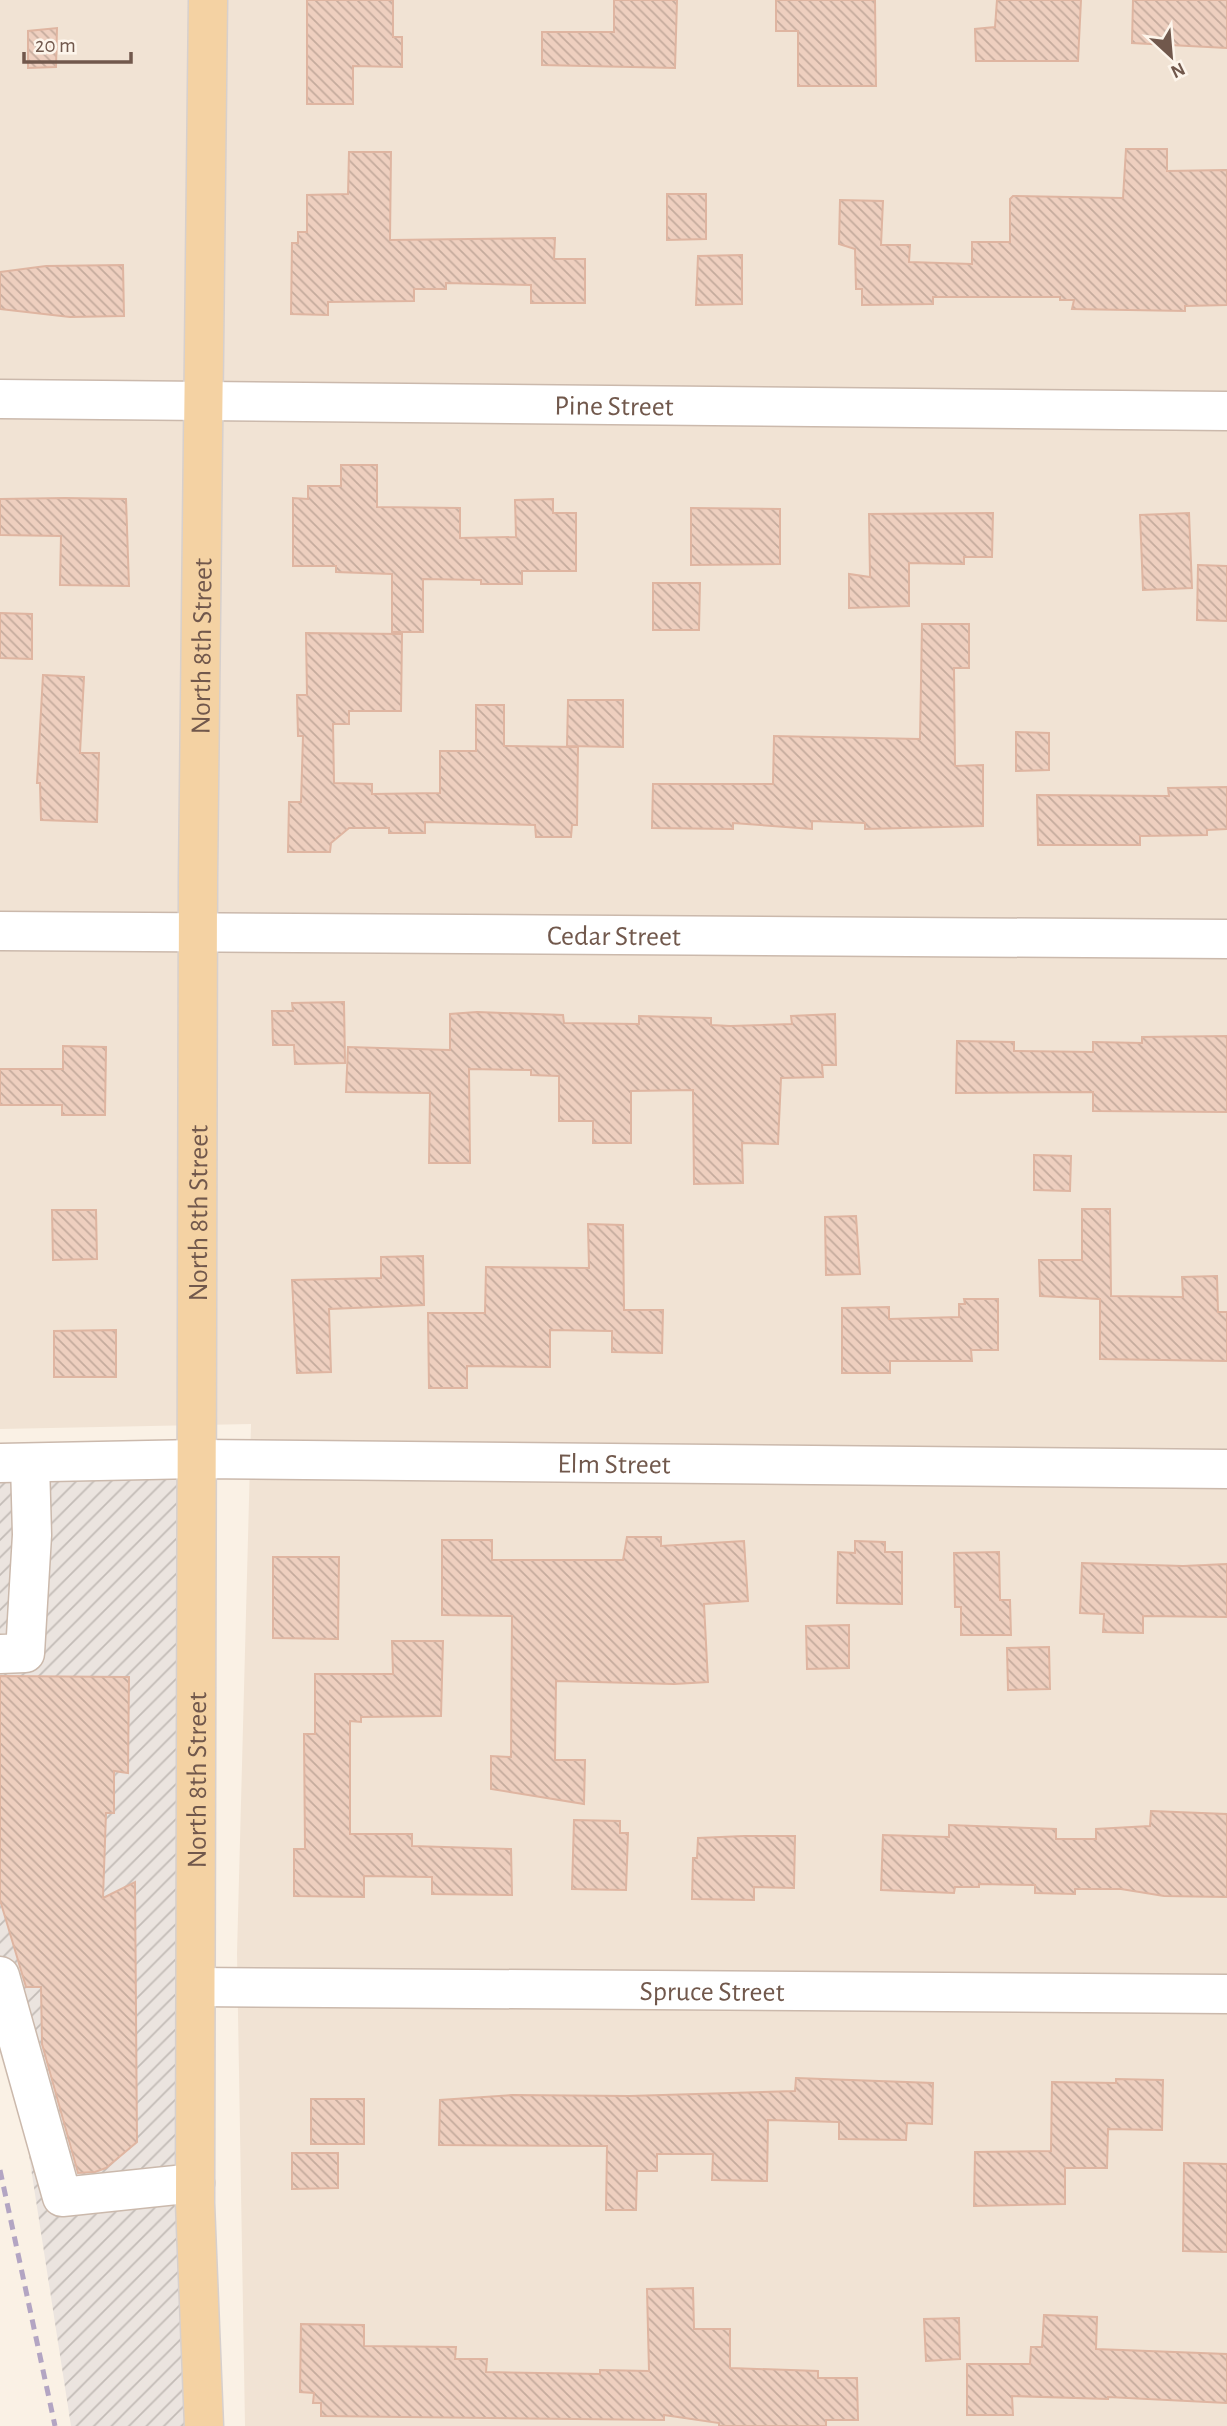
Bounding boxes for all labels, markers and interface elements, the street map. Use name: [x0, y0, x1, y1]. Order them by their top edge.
scale bar: [24, 21, 131, 65]
north arrow: [1136, 21, 1206, 91]
text: 20 m: [35, 35, 76, 56]
text: N: [1168, 58, 1188, 81]
street label: Pine Street: [554, 392, 674, 422]
street label: North 8th Street: [188, 558, 218, 735]
street label: Cedar Street: [547, 923, 681, 951]
street label: North 8th Street: [185, 1125, 213, 1302]
street label: Elm Street: [557, 1450, 671, 1480]
street label: North 8th Street: [184, 1692, 212, 1869]
street label: Spruce Street: [639, 1978, 785, 2007]

